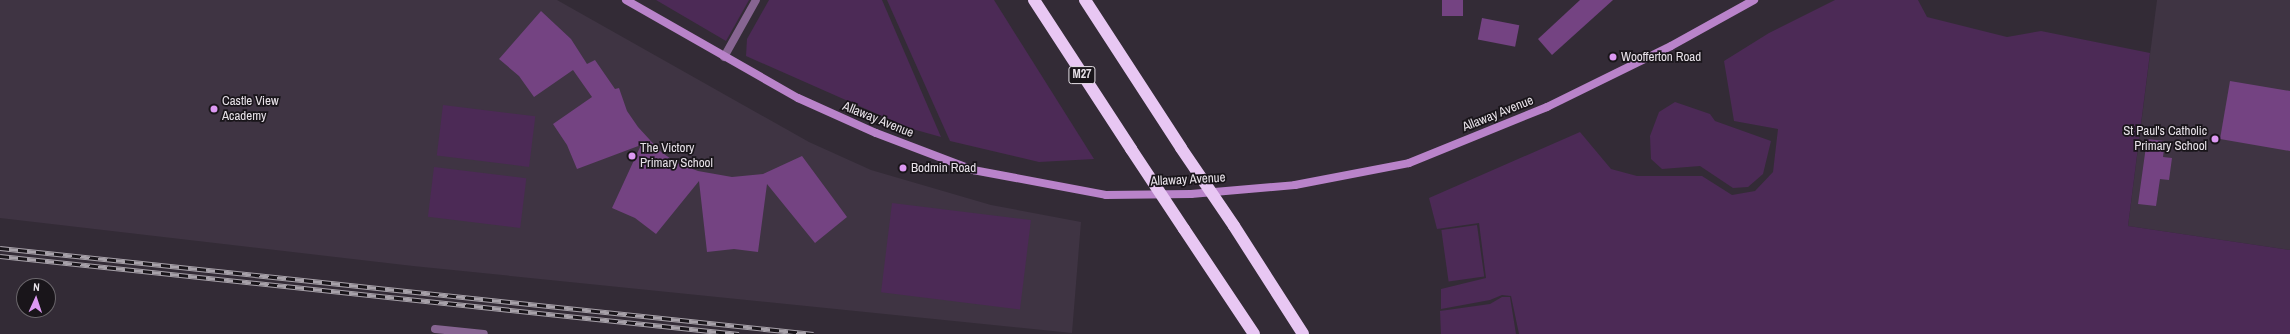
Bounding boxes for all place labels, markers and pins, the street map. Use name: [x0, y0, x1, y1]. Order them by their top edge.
place label: Woofferton Road: [1621, 49, 1701, 65]
marker: Woofferton Road: [1608, 52, 1618, 62]
place label: Castle View Academy: [222, 94, 279, 125]
marker: Castle View Academy: [209, 104, 219, 114]
place label: St Paul's Catholic Primary School: [2123, 124, 2207, 155]
marker: St Paul's Catholic Primary School: [2210, 134, 2220, 144]
place label: The Victory Primary School: [640, 141, 713, 172]
marker: The Victory Primary School: [627, 151, 637, 161]
place label: Bodmin Road: [911, 160, 976, 176]
marker: Bodmin Road: [898, 163, 908, 173]

